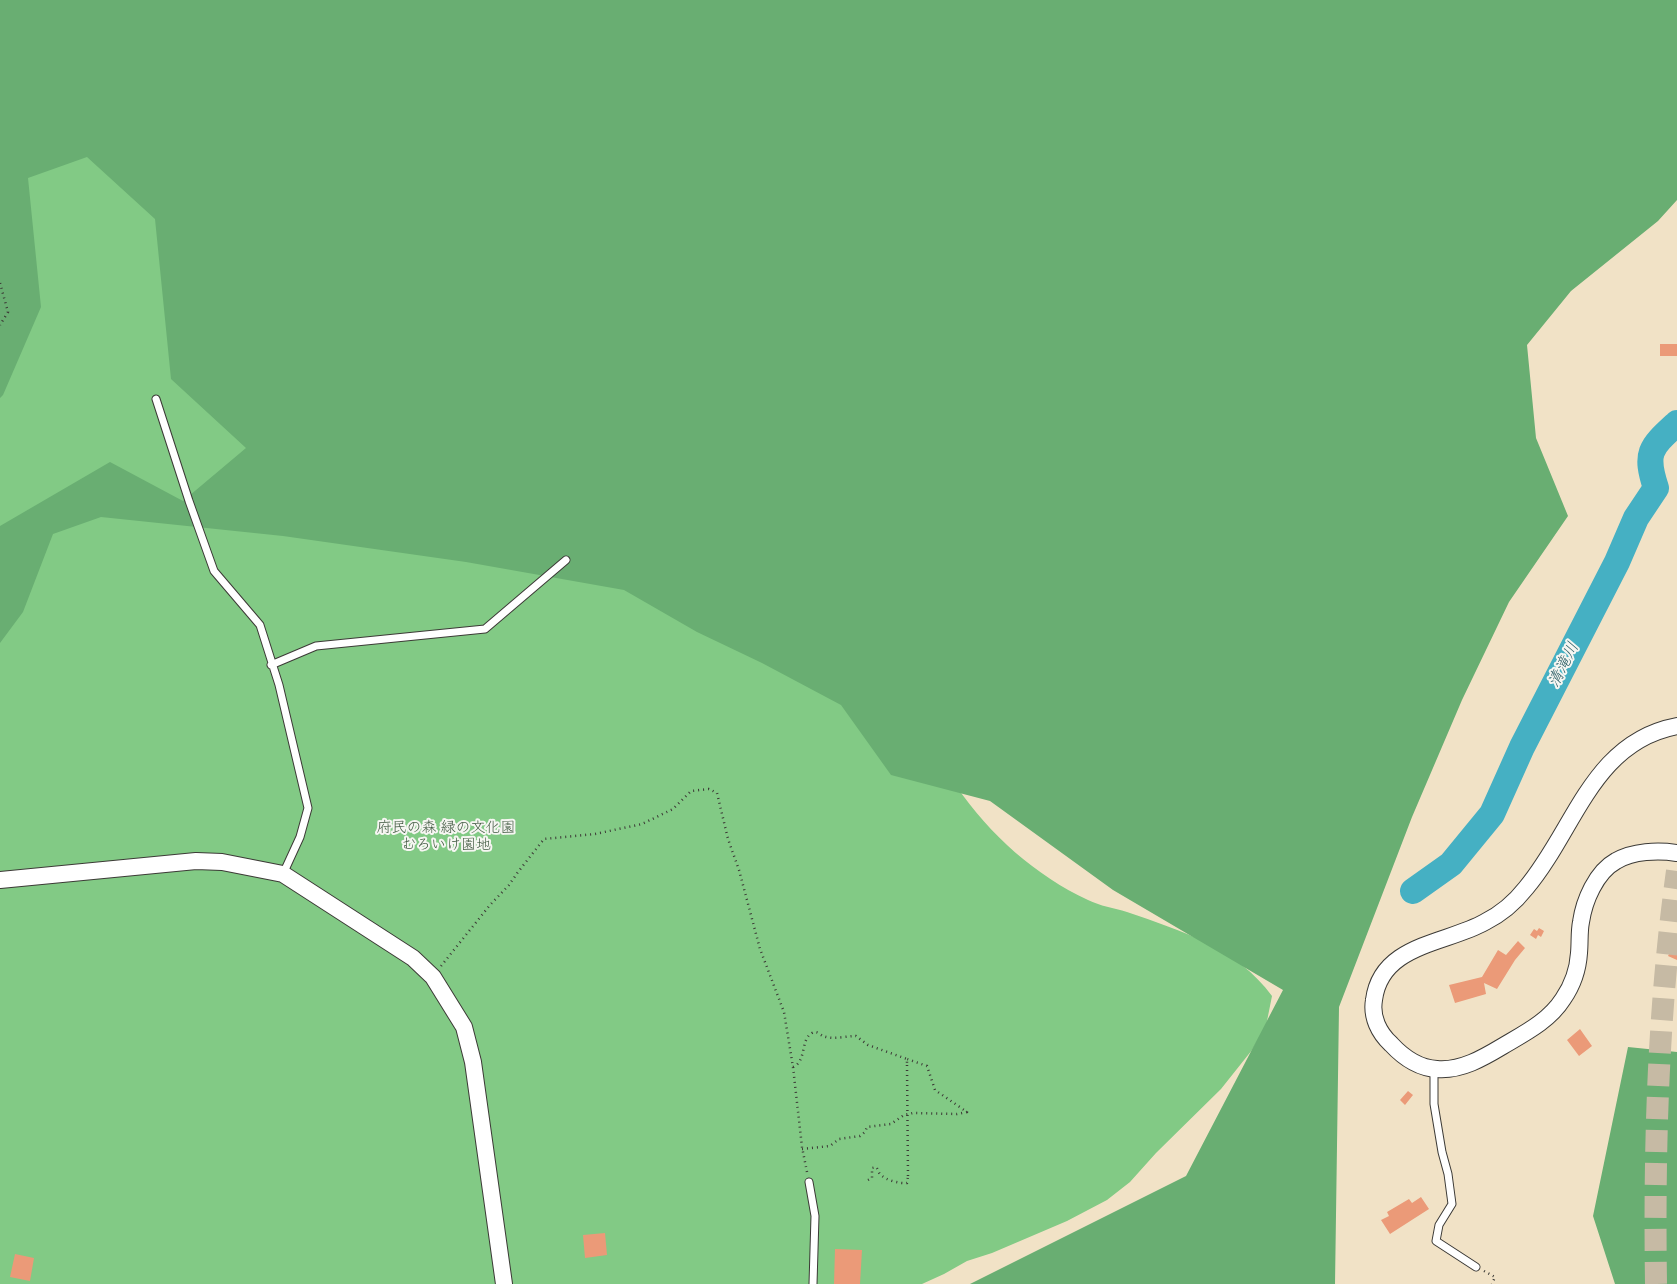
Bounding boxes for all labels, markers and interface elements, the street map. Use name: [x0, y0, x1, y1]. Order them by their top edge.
water label: 清滝川: [1545, 639, 1583, 691]
park label: 府民の森 緑の文化園 むろいけ園地: [377, 819, 515, 854]

